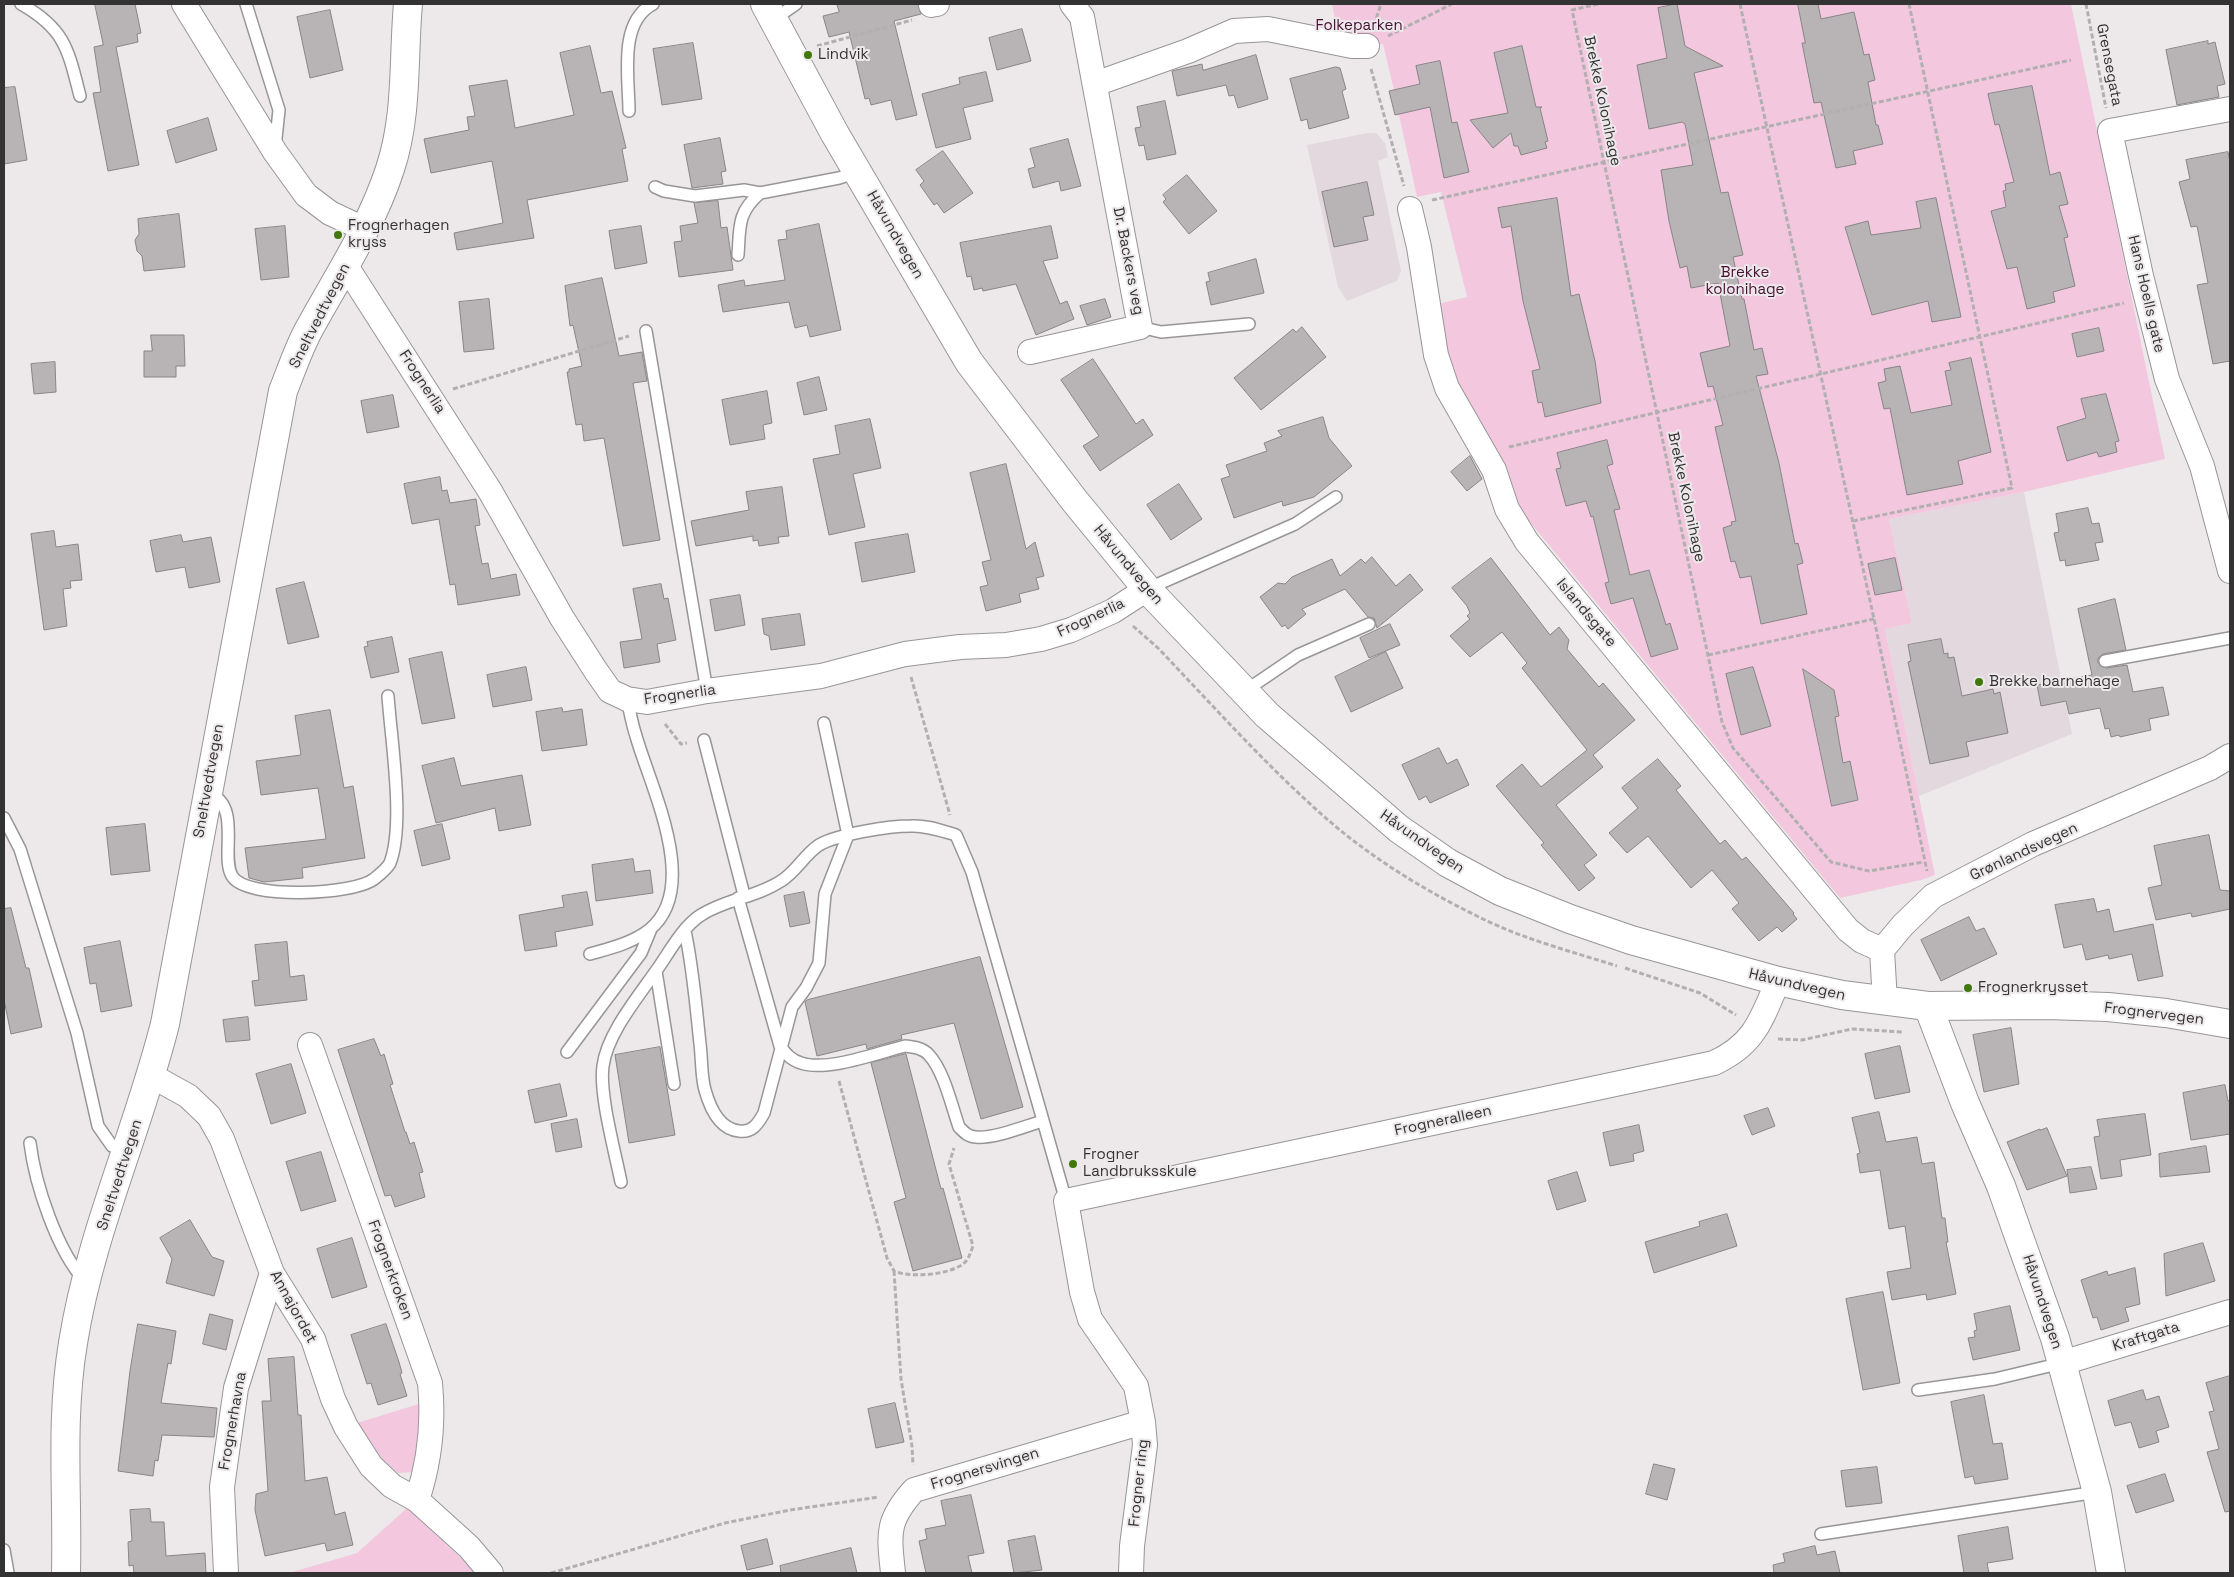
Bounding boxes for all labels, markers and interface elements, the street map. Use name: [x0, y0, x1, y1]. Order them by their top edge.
park label: Folkeparken: [1315, 17, 1403, 35]
street label: Grensegata: [2092, 22, 2126, 108]
street label: Brekke Kolonihage: [1579, 34, 1625, 168]
place label: Lindvik: [818, 46, 869, 64]
marker: Lindvik: [802, 49, 814, 61]
street label: Håvundvegen: [863, 188, 927, 282]
street label: Dr. Backers veg: [1109, 205, 1147, 317]
place label: Frognerhagen kryss: [348, 217, 449, 252]
marker: Frognerhagen kryss: [332, 229, 344, 241]
street label: Hans Hoells gate: [2124, 234, 2168, 354]
street label: Sneltvedtvegen: [286, 260, 354, 372]
park label: Brekke kolonihage: [1706, 264, 1784, 299]
street label: Frognerlia: [395, 347, 449, 417]
street label: Brekke Kolonihage: [1663, 430, 1709, 564]
street label: Håvundvegen: [1089, 521, 1167, 609]
street label: Islandsgate: [1552, 575, 1620, 651]
street label: Frognerlia: [1055, 595, 1127, 641]
place label: Brekke barnehage: [1989, 673, 2120, 691]
marker: Brekke barnehage: [1973, 676, 1985, 688]
street label: Frognerlia: [643, 681, 717, 709]
street label: Sneltvedtvegen: [190, 723, 228, 839]
street label: Håvundvegen: [1376, 806, 1468, 878]
street label: Grønlandsvegen: [1967, 819, 2081, 885]
street label: Håvundvegen: [1747, 965, 1847, 1005]
place label: Frognerkrysset: [1978, 979, 2088, 997]
marker: Frognerkrysset: [1962, 982, 1974, 994]
street label: Frognervegen: [2103, 999, 2205, 1029]
street label: Frogneralleen: [1393, 1102, 1493, 1140]
street label: Sneltvedtvegen: [94, 1117, 146, 1233]
place label: Frogner Landbruksskule: [1083, 1146, 1197, 1181]
marker: Frogner Landbruksskule: [1067, 1158, 1079, 1170]
street label: Frognerkroken: [364, 1218, 416, 1322]
street label: Håvundvegen: [2018, 1252, 2066, 1352]
street label: Annajordet: [266, 1268, 320, 1346]
street label: Kraftgata: [2110, 1318, 2182, 1356]
street label: Frognerhavna: [216, 1370, 250, 1472]
street label: Frogner ring: [1125, 1438, 1153, 1528]
street label: Frognersvingen: [929, 1444, 1041, 1494]

